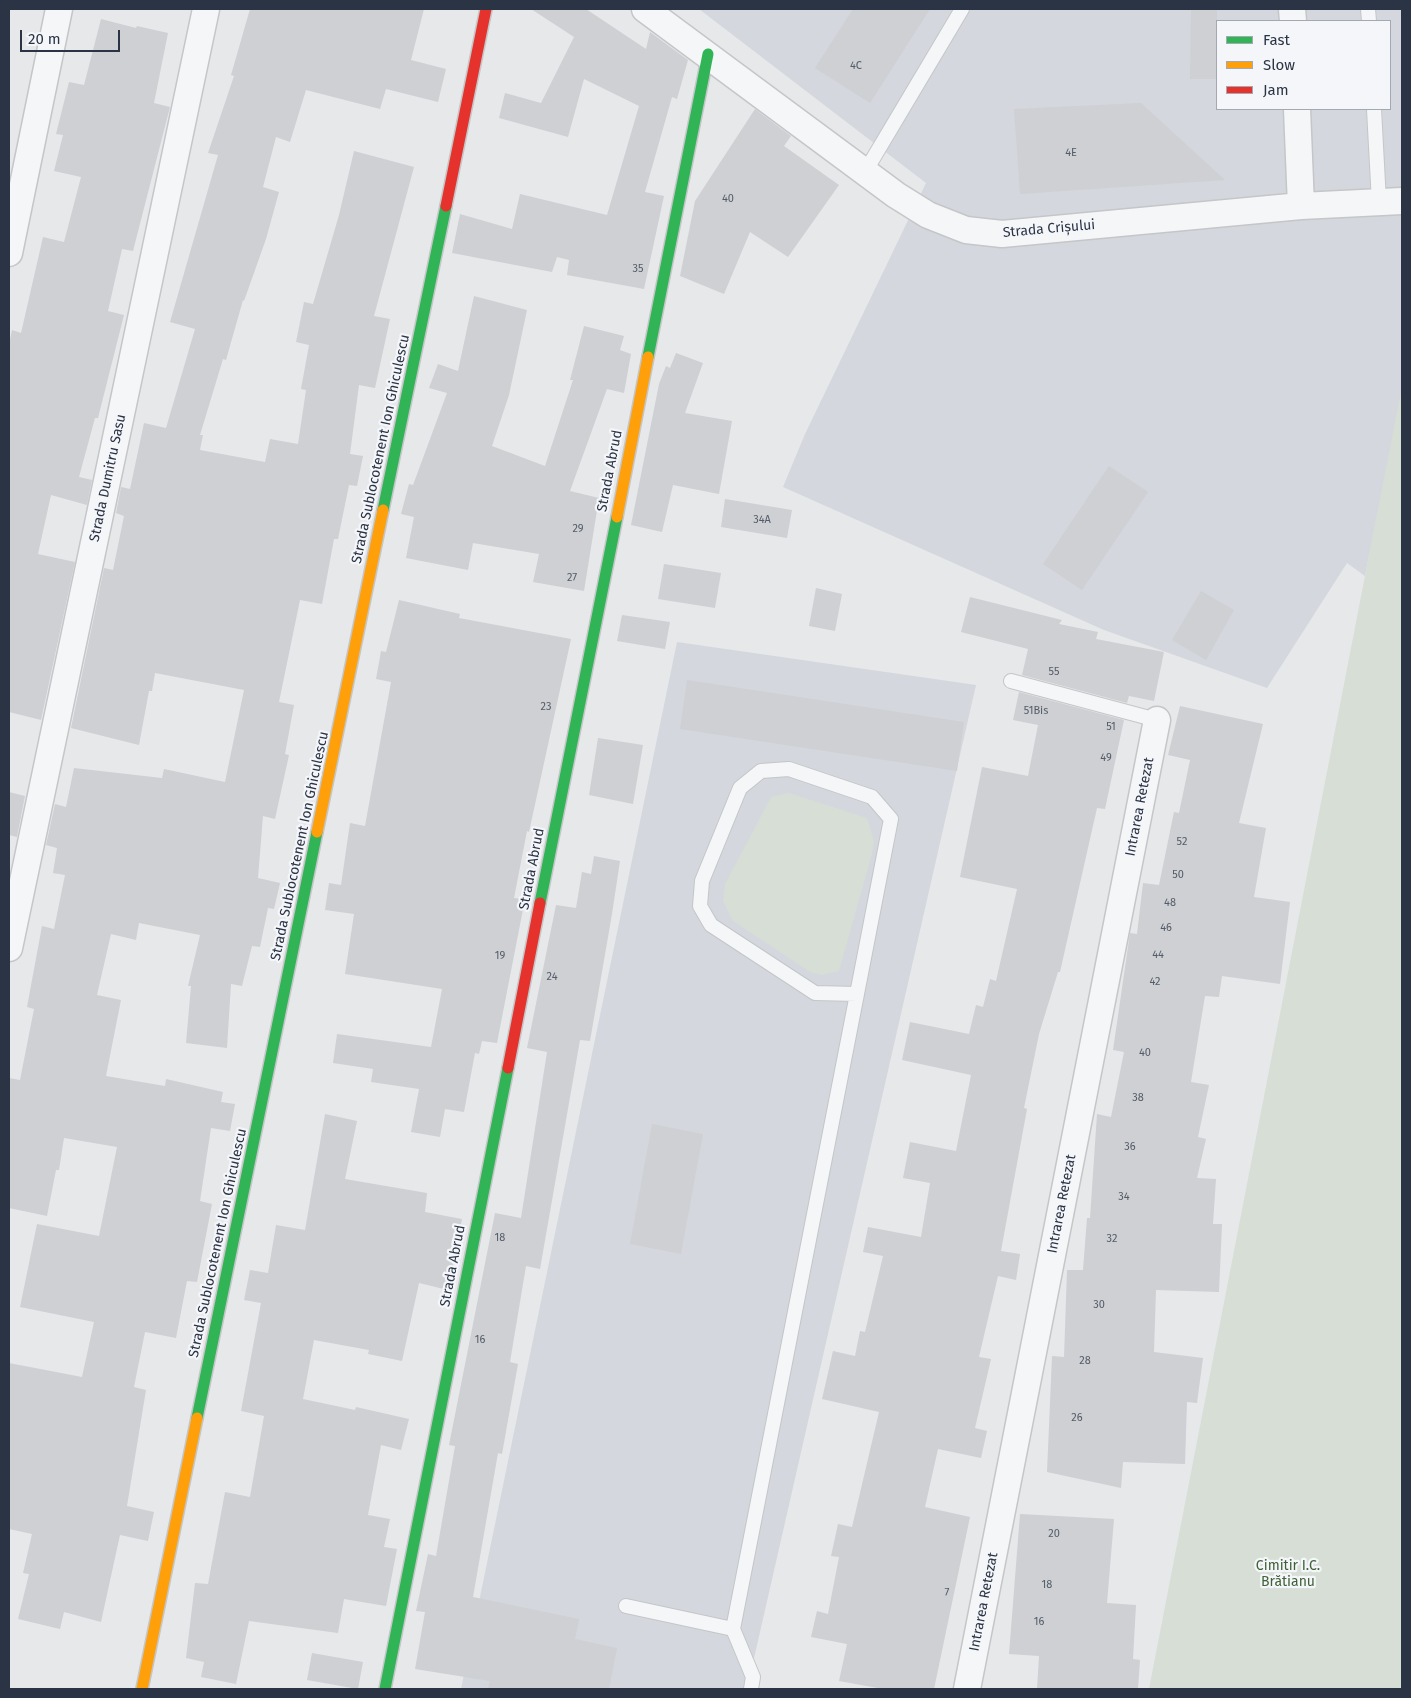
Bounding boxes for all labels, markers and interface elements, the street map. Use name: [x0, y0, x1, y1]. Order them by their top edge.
scale bar: [22, 20, 122, 52]
legend: [1216, 20, 1391, 110]
text: 20 m: [28, 30, 61, 48]
text: Fast: [1263, 31, 1290, 49]
text: Slow: [1263, 56, 1295, 74]
house number: 4C: [850, 59, 862, 73]
text: Jam: [1263, 81, 1289, 99]
house number: 4E: [1065, 146, 1077, 160]
house number: 40: [722, 192, 734, 206]
street label: Strada Crișului: [1002, 217, 1096, 241]
house number: 35: [633, 262, 643, 276]
street label: Strada Sublocotenent Ion Ghiculescu: [348, 333, 414, 565]
street label: Strada Dumitru Sasu: [86, 413, 130, 543]
street label: Strada Abrud: [594, 429, 626, 513]
house number: 34A: [753, 513, 771, 527]
house number: 29: [572, 522, 584, 536]
house number: 27: [567, 571, 577, 585]
house number: 55: [1049, 665, 1059, 679]
house number: 23: [541, 700, 551, 714]
house number: 51Bis: [1024, 704, 1048, 718]
house number: 51: [1106, 720, 1116, 734]
street label: Strada Sublocotenent Ion Ghiculescu: [267, 730, 333, 962]
house number: 49: [1100, 751, 1112, 765]
street label: Intrarea Retezat: [1122, 756, 1158, 858]
street label: Strada Abrud: [516, 827, 548, 911]
house number: 52: [1177, 835, 1187, 849]
house number: 50: [1172, 868, 1184, 882]
house number: 48: [1164, 896, 1176, 910]
house number: 46: [1160, 921, 1172, 935]
house number: 44: [1152, 948, 1164, 962]
house number: 19: [495, 949, 505, 963]
house number: 24: [547, 970, 557, 984]
house number: 42: [1149, 975, 1161, 989]
house number: 40: [1139, 1046, 1151, 1060]
house number: 38: [1132, 1091, 1144, 1105]
street label: Strada Sublocotenent Ion Ghiculescu: [185, 1127, 251, 1359]
house number: 36: [1124, 1140, 1136, 1154]
street label: Intrarea Retezat: [1044, 1153, 1080, 1255]
house number: 34: [1118, 1190, 1130, 1204]
street label: Strada Abrud: [437, 1224, 469, 1308]
house number: 18: [495, 1231, 505, 1245]
house number: 32: [1107, 1232, 1117, 1246]
house number: 30: [1093, 1298, 1105, 1312]
house number: 16: [475, 1333, 485, 1347]
house number: 28: [1079, 1354, 1091, 1368]
house number: 26: [1071, 1411, 1083, 1425]
house number: 20: [1048, 1527, 1060, 1541]
street label: Intrarea Retezat: [966, 1551, 1002, 1653]
park label: Cimitir I.C. Brătianu: [1256, 1558, 1320, 1590]
house number: 18: [1042, 1578, 1052, 1592]
house number: 7: [945, 1586, 949, 1600]
house number: 16: [1034, 1615, 1044, 1629]

